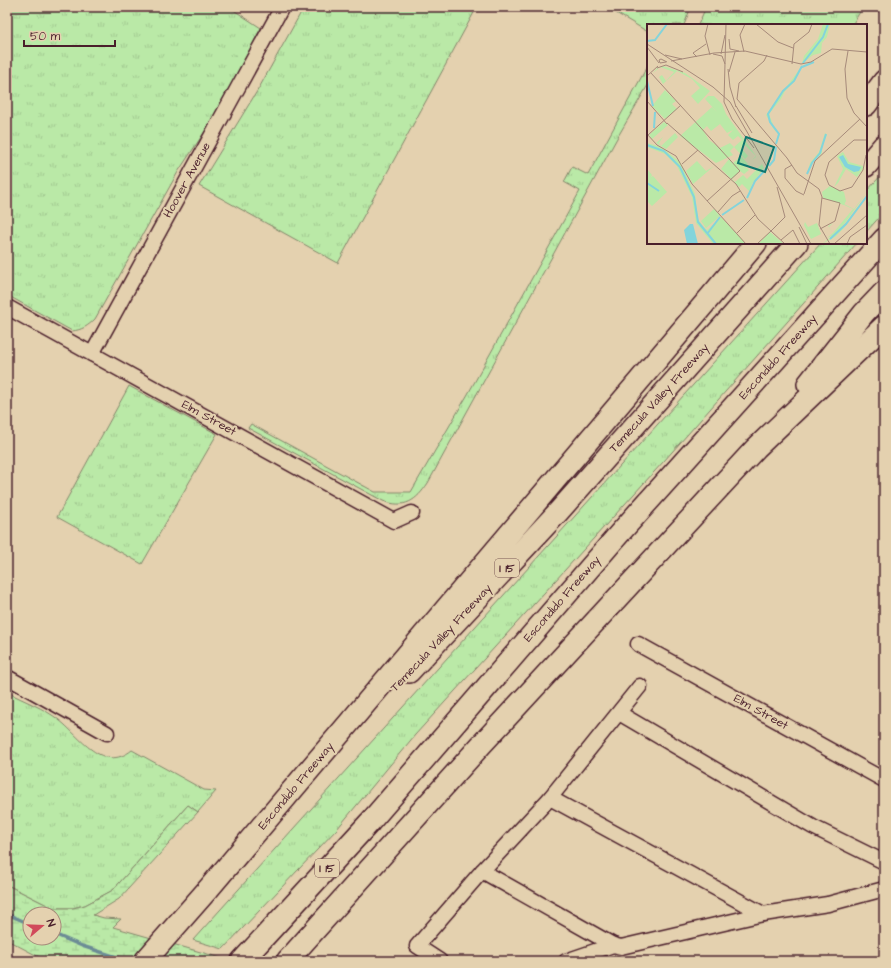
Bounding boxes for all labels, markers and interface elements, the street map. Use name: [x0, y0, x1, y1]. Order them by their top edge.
scale bar: [24, 22, 115, 48]
inset map: [647, 24, 867, 244]
text: 50 m: [30, 28, 61, 45]
street label: Hoover Avenue: [159, 139, 215, 221]
street label: Escondido Freeway: [735, 310, 822, 404]
street label: Temecula Valley Freeway: [605, 339, 714, 457]
street label: Elm Street: [179, 396, 240, 440]
street label: Escondido Freeway: [520, 552, 605, 647]
road number: I 15: [495, 559, 519, 577]
street label: Temecula Valley Freeway: [386, 580, 497, 696]
street label: Elm Street: [731, 690, 792, 734]
street label: Escondido Freeway: [254, 738, 339, 834]
road number: I 15: [315, 859, 339, 877]
north arrow: [22, 906, 62, 946]
text: N: [43, 917, 59, 929]

